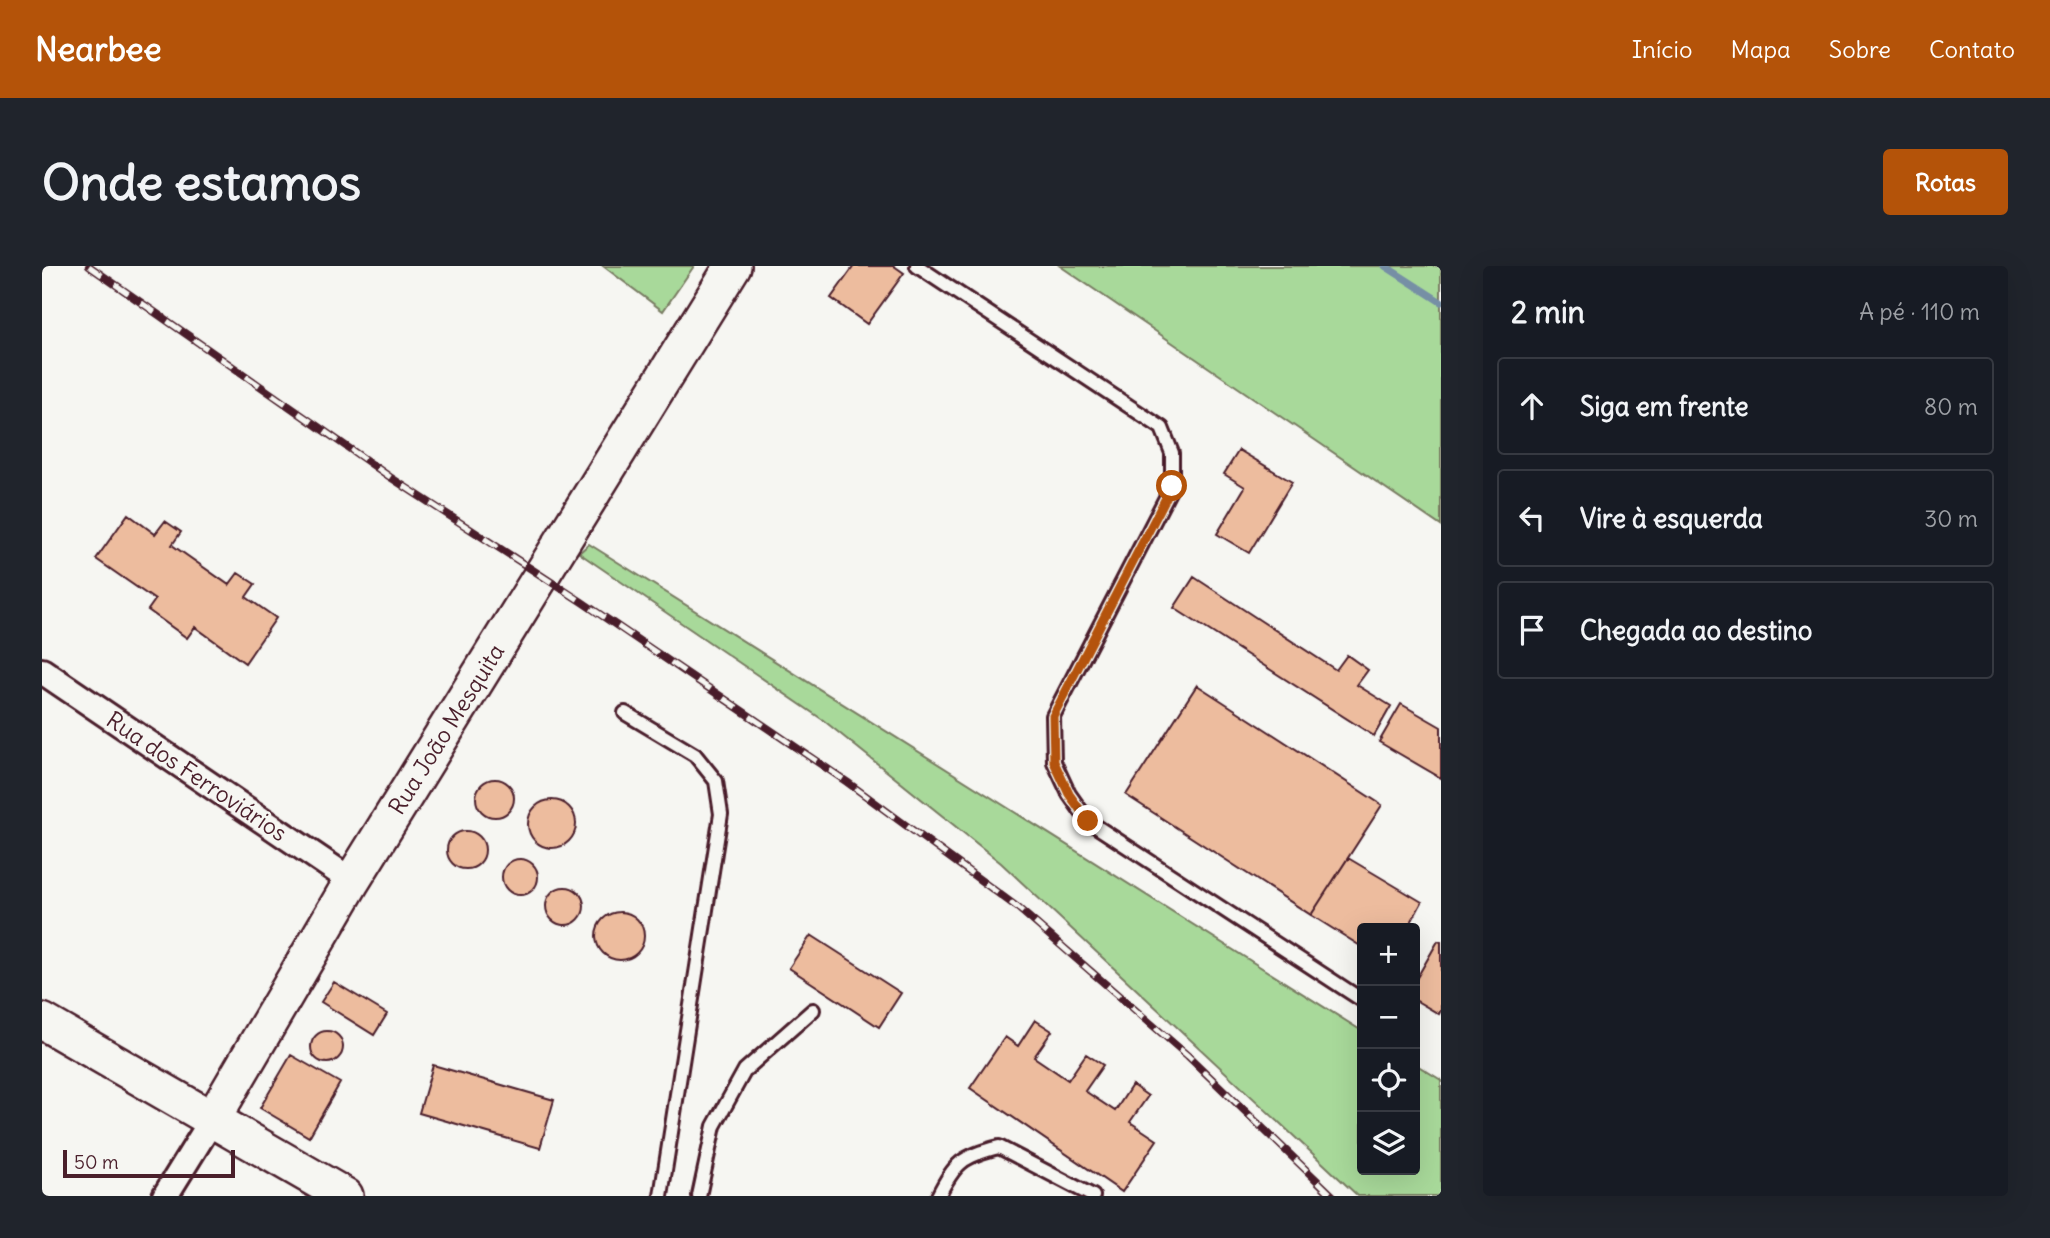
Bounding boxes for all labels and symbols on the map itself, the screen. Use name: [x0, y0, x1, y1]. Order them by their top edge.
route start: [1156, 470, 1187, 501]
street label: Rua João Mesquita: [382, 638, 510, 820]
street label: Rua dos Ferroviários: [101, 705, 293, 847]
route end: [1072, 805, 1103, 836]
scale bar: [63, 1147, 234, 1179]

